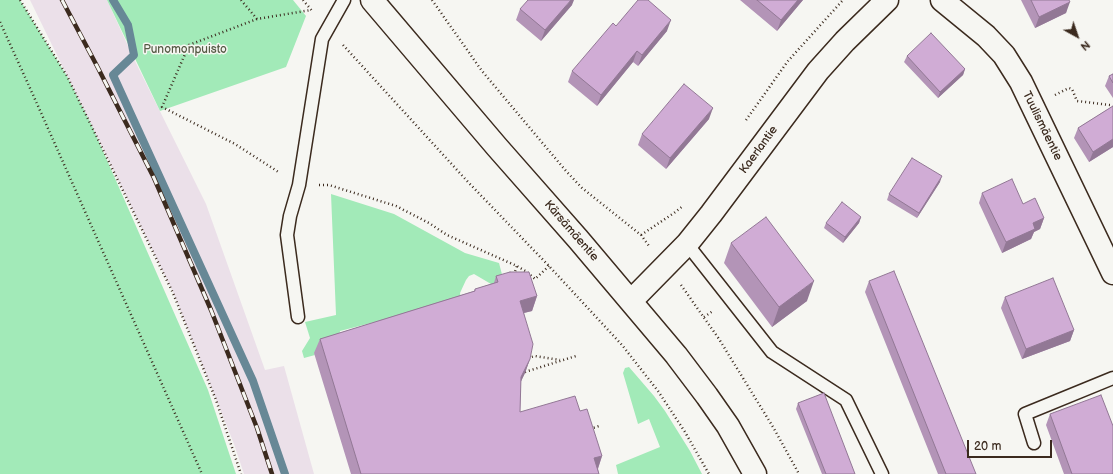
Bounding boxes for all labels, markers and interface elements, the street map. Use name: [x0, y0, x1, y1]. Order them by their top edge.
north arrow: [1057, 16, 1097, 56]
text: N: [1078, 38, 1092, 53]
park label: Punomonpuisto: [143, 43, 227, 57]
street label: Tuulismäentie: [1019, 89, 1065, 163]
street label: Kaerlantie: [737, 123, 781, 177]
street label: Kärsämäentie: [541, 198, 601, 264]
scale bar: [969, 432, 1054, 458]
text: 20 m: [974, 439, 1001, 454]

